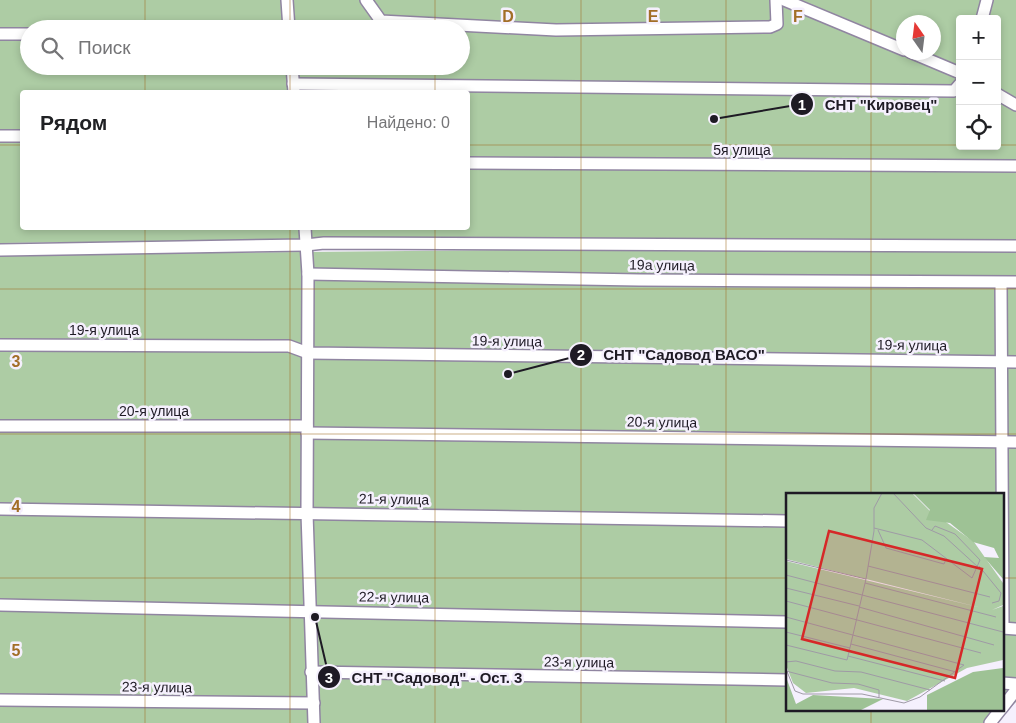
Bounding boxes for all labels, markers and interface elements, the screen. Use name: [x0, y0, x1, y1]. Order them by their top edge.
text: D: [502, 8, 514, 25]
text: E: [648, 8, 659, 25]
text: F: [793, 8, 803, 25]
north arrow: [896, 15, 941, 60]
map controls: [956, 15, 1001, 150]
button: +: [956, 15, 1001, 60]
search box: [20, 20, 470, 75]
icon: search: [38, 34, 66, 62]
text: Поиск: [78, 37, 131, 58]
button: −: [956, 60, 1001, 105]
callout: СНТ "Кировец": [790, 89, 947, 119]
text: 1: [798, 96, 806, 113]
text: СНТ "Кировец": [825, 96, 937, 113]
button: locate: [956, 105, 1001, 150]
text: Рядом: [40, 111, 107, 134]
text: Найдено: 0: [367, 114, 450, 131]
street label: 5я улица: [713, 142, 771, 158]
street label: 19а улица: [629, 256, 695, 274]
street label: 19-я улица: [69, 322, 139, 338]
street label: 19-я улица: [472, 332, 542, 350]
street label: 19-я улица: [877, 336, 947, 354]
callout: СНТ "Садовод ВАСО": [568, 340, 775, 370]
text: 2: [577, 346, 585, 363]
text: СНТ "Садовод ВАСО": [603, 346, 765, 363]
text: 3: [12, 353, 21, 370]
street label: 20-я улица: [119, 403, 189, 419]
street label: 20-я улица: [627, 413, 697, 431]
street label: 21-я улица: [359, 490, 429, 508]
inset map: [786, 493, 1004, 710]
text: 4: [12, 498, 21, 515]
street label: 22-я улица: [359, 588, 429, 606]
text: 5: [12, 642, 21, 659]
street label: 23-я улица: [544, 653, 614, 671]
callout: СНТ "Садовод" - Ост. 3: [317, 662, 533, 692]
text: 3: [325, 669, 333, 686]
text: СНТ "Садовод" - Ост. 3: [352, 669, 522, 686]
street label: 23-я улица: [122, 678, 192, 696]

